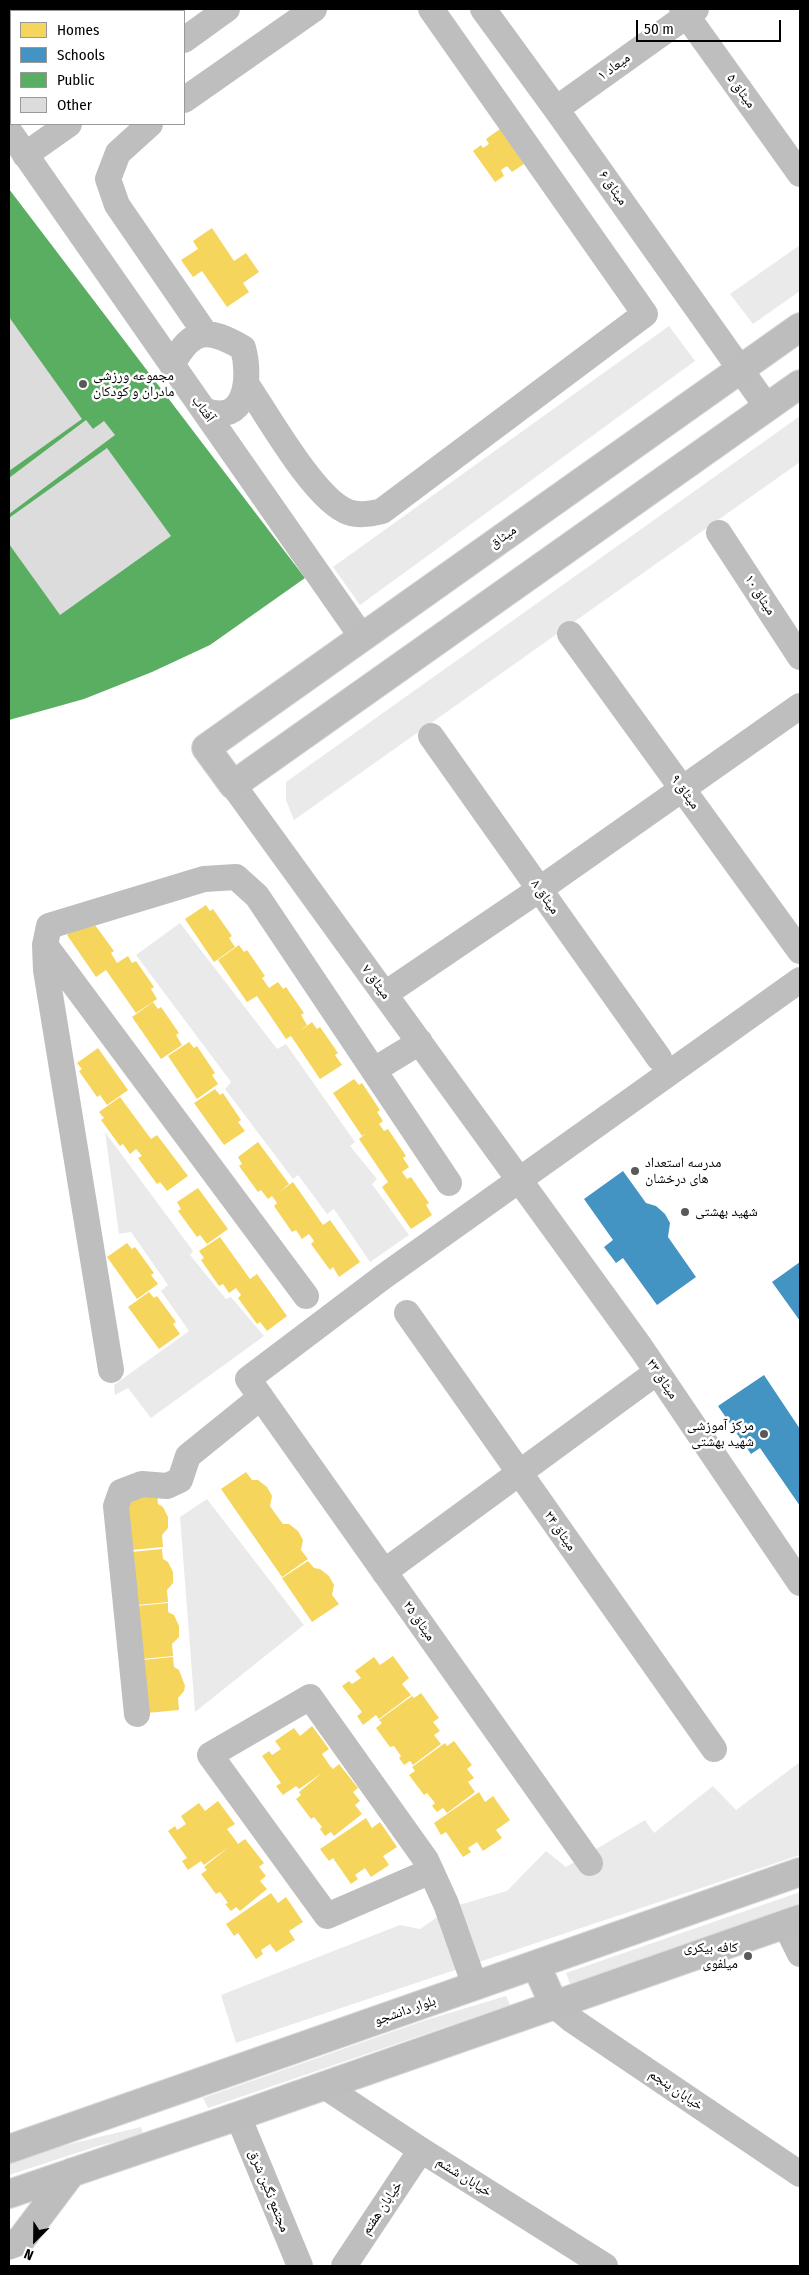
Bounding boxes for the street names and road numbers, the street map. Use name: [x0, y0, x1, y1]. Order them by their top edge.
street label: میعاد ۱: [594, 50, 634, 84]
street label: میثاق ۵: [723, 70, 759, 112]
street label: میثاق ۶: [595, 167, 631, 209]
street label: آفتاب: [188, 392, 218, 426]
street label: میثاق: [486, 522, 520, 552]
street label: میثاق ۱۰: [741, 572, 779, 618]
street label: میثاق ۹: [667, 771, 703, 813]
street label: میثاق ۸: [527, 876, 563, 918]
street label: میثاق ۷: [358, 961, 394, 1003]
street label: میثاق ۲۳: [642, 1356, 682, 1402]
street label: میثاق ۲۴: [540, 1508, 580, 1554]
street label: میثاق ۲۵: [399, 1598, 439, 1644]
street label: بلوار دانشجو: [372, 1993, 438, 2029]
street label: خیابان پنجم: [646, 2066, 706, 2114]
street label: مجتمع نگین شرق: [245, 2147, 293, 2235]
street label: خیابان ششم: [433, 2153, 495, 2201]
street label: خیابان هفتم: [358, 2178, 406, 2238]

